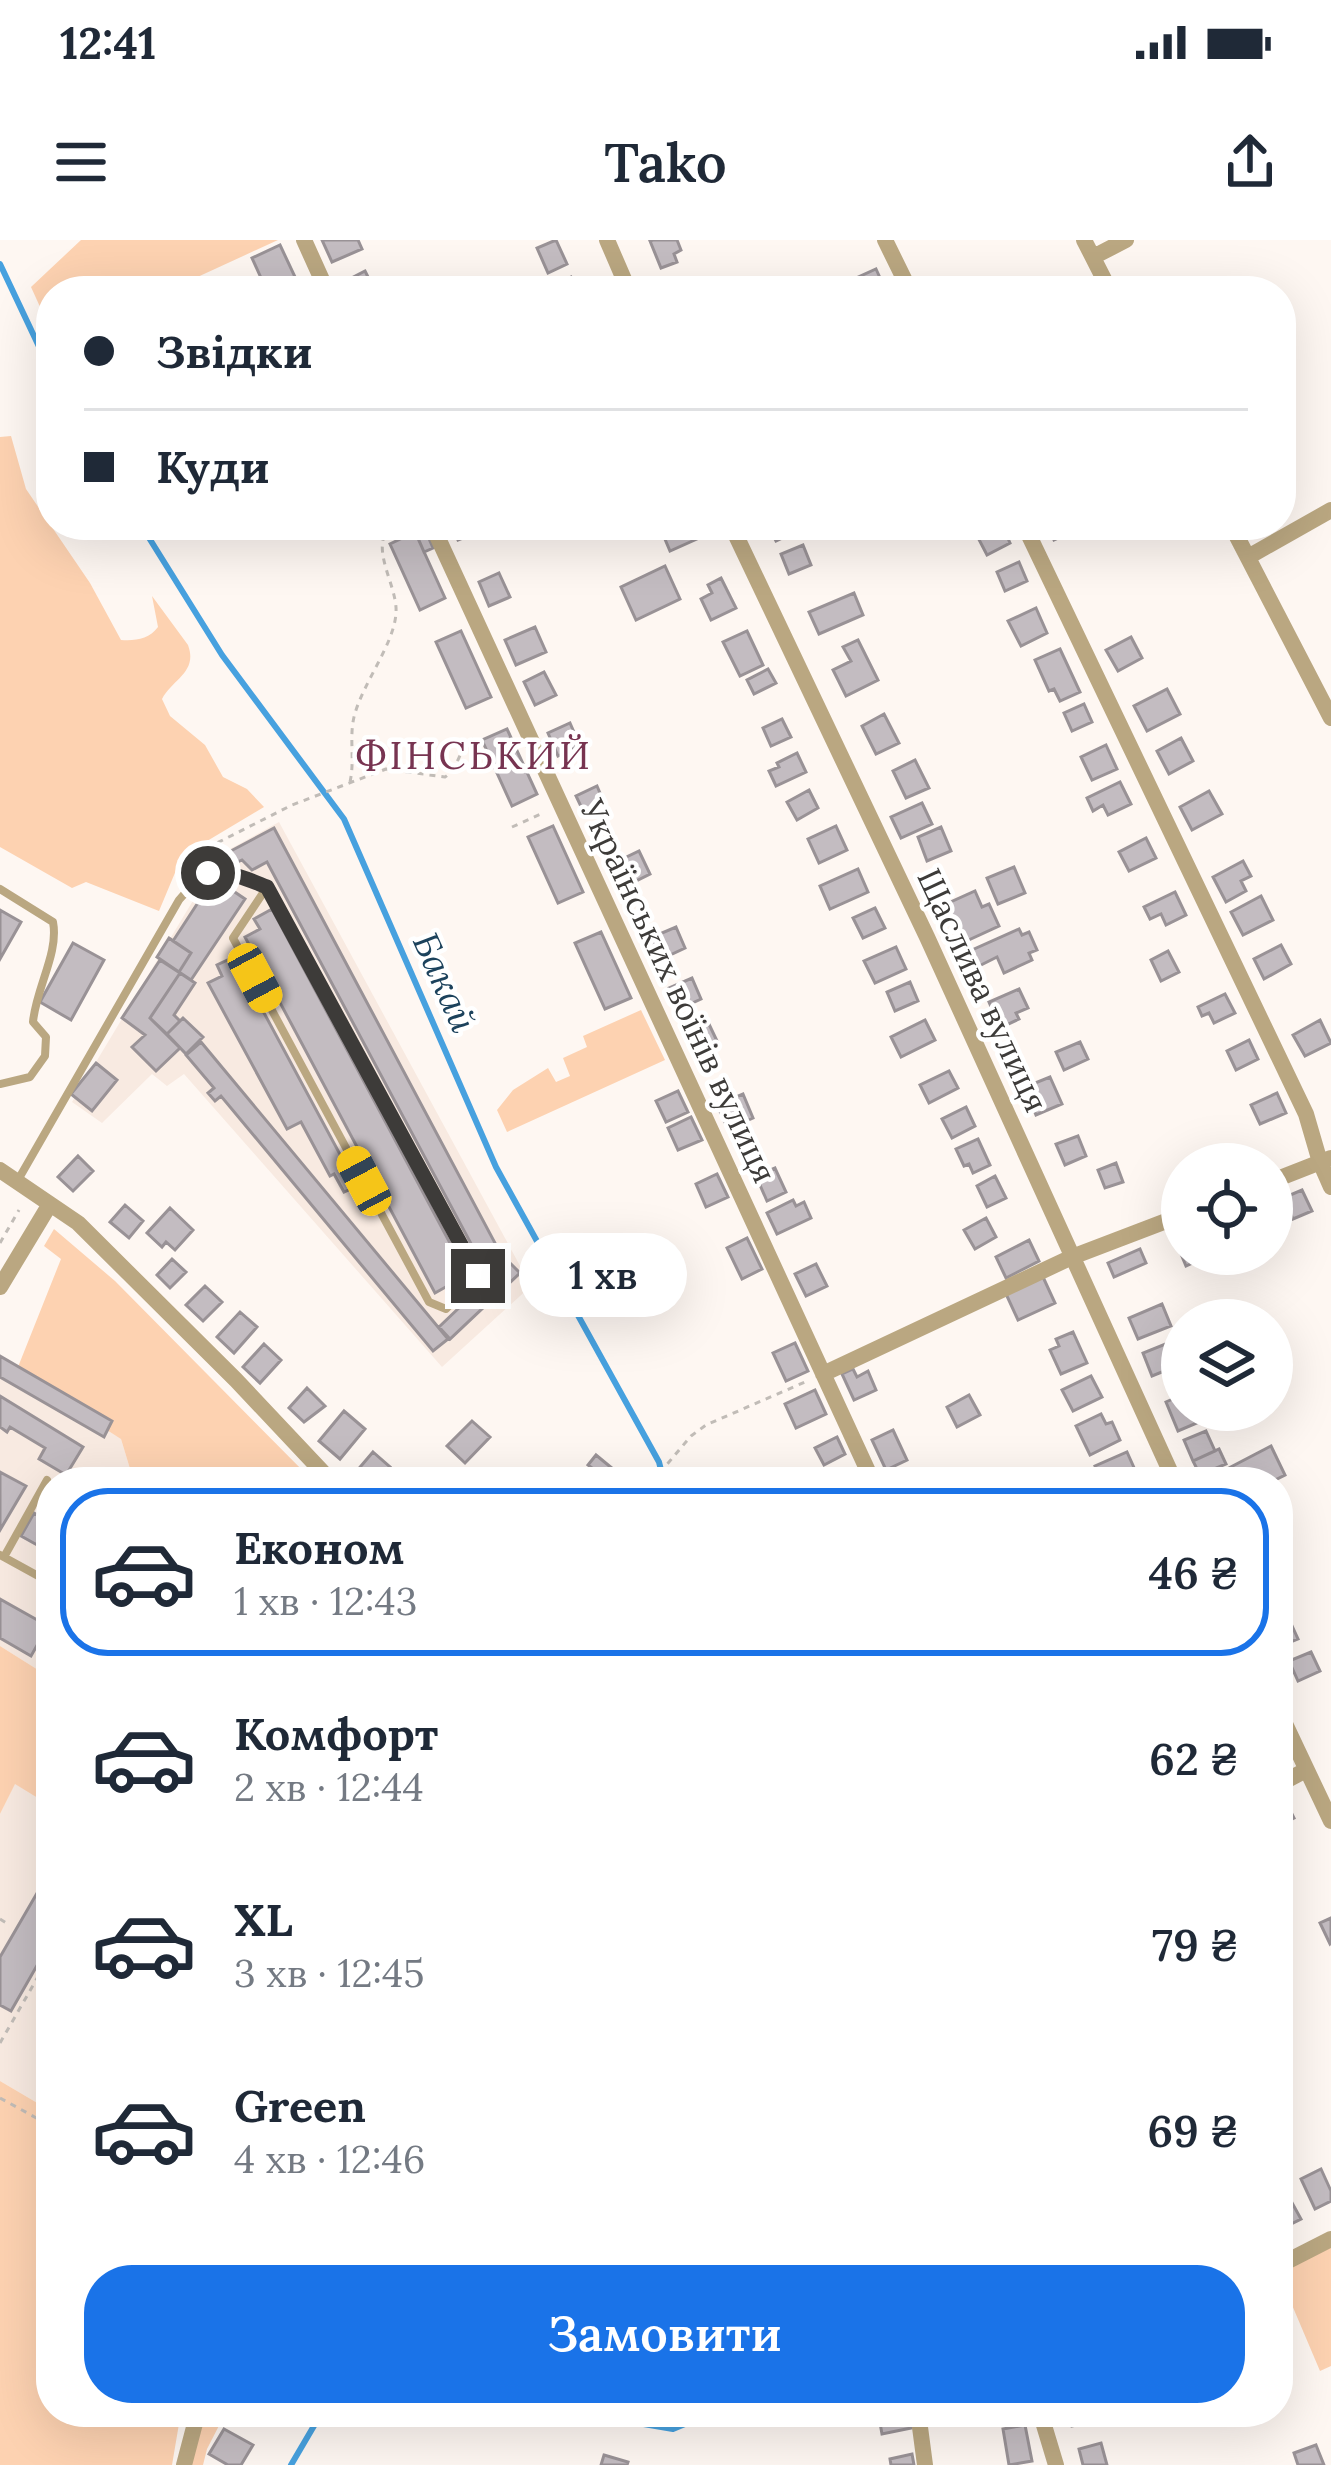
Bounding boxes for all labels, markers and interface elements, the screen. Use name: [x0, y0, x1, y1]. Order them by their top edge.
text: 12:41: [60, 14, 156, 71]
text: Tako: [604, 128, 727, 197]
icon: menu: [48, 129, 114, 195]
icon: share: [1217, 129, 1283, 195]
text: Звідки: [156, 323, 312, 380]
text: Куди: [156, 438, 269, 495]
district label: ФІНСЬКИЙ: [355, 730, 593, 780]
street label: Українських воїнів вулиця: [571, 792, 786, 1189]
route start: [181, 846, 235, 900]
street label: Щаслива вулиця: [908, 862, 1058, 1118]
water label: Бакай: [403, 925, 487, 1039]
car: [222, 938, 288, 1018]
car: [331, 1141, 397, 1221]
map controls: [1161, 1143, 1293, 1431]
button: locate: [1161, 1143, 1293, 1275]
callout: 1 хв: [520, 1234, 688, 1318]
route end: [451, 1249, 505, 1303]
text: 1 хв: [569, 1250, 637, 1300]
button: layers: [1161, 1299, 1293, 1431]
icon: car: [90, 1518, 198, 1626]
text: Економ: [234, 1519, 404, 1576]
text: 46 ₴: [1149, 1544, 1239, 1601]
text: 1 хв · 12:43: [234, 1576, 417, 1626]
icon: car: [90, 1704, 198, 1812]
text: Комфорт: [234, 1705, 438, 1762]
text: 62 ₴: [1149, 1730, 1239, 1787]
text: 2 хв · 12:44: [234, 1762, 424, 1812]
icon: car: [90, 1890, 198, 1998]
text: XL: [234, 1891, 293, 1948]
text: 79 ₴: [1152, 1916, 1239, 1973]
text: 3 хв · 12:45: [234, 1948, 425, 1998]
icon: car: [90, 2076, 198, 2184]
text: Green: [234, 2077, 366, 2134]
text: 69 ₴: [1147, 2102, 1239, 2159]
text: 4 хв · 12:46: [234, 2134, 425, 2184]
button: Замовити: [84, 2265, 1245, 2403]

